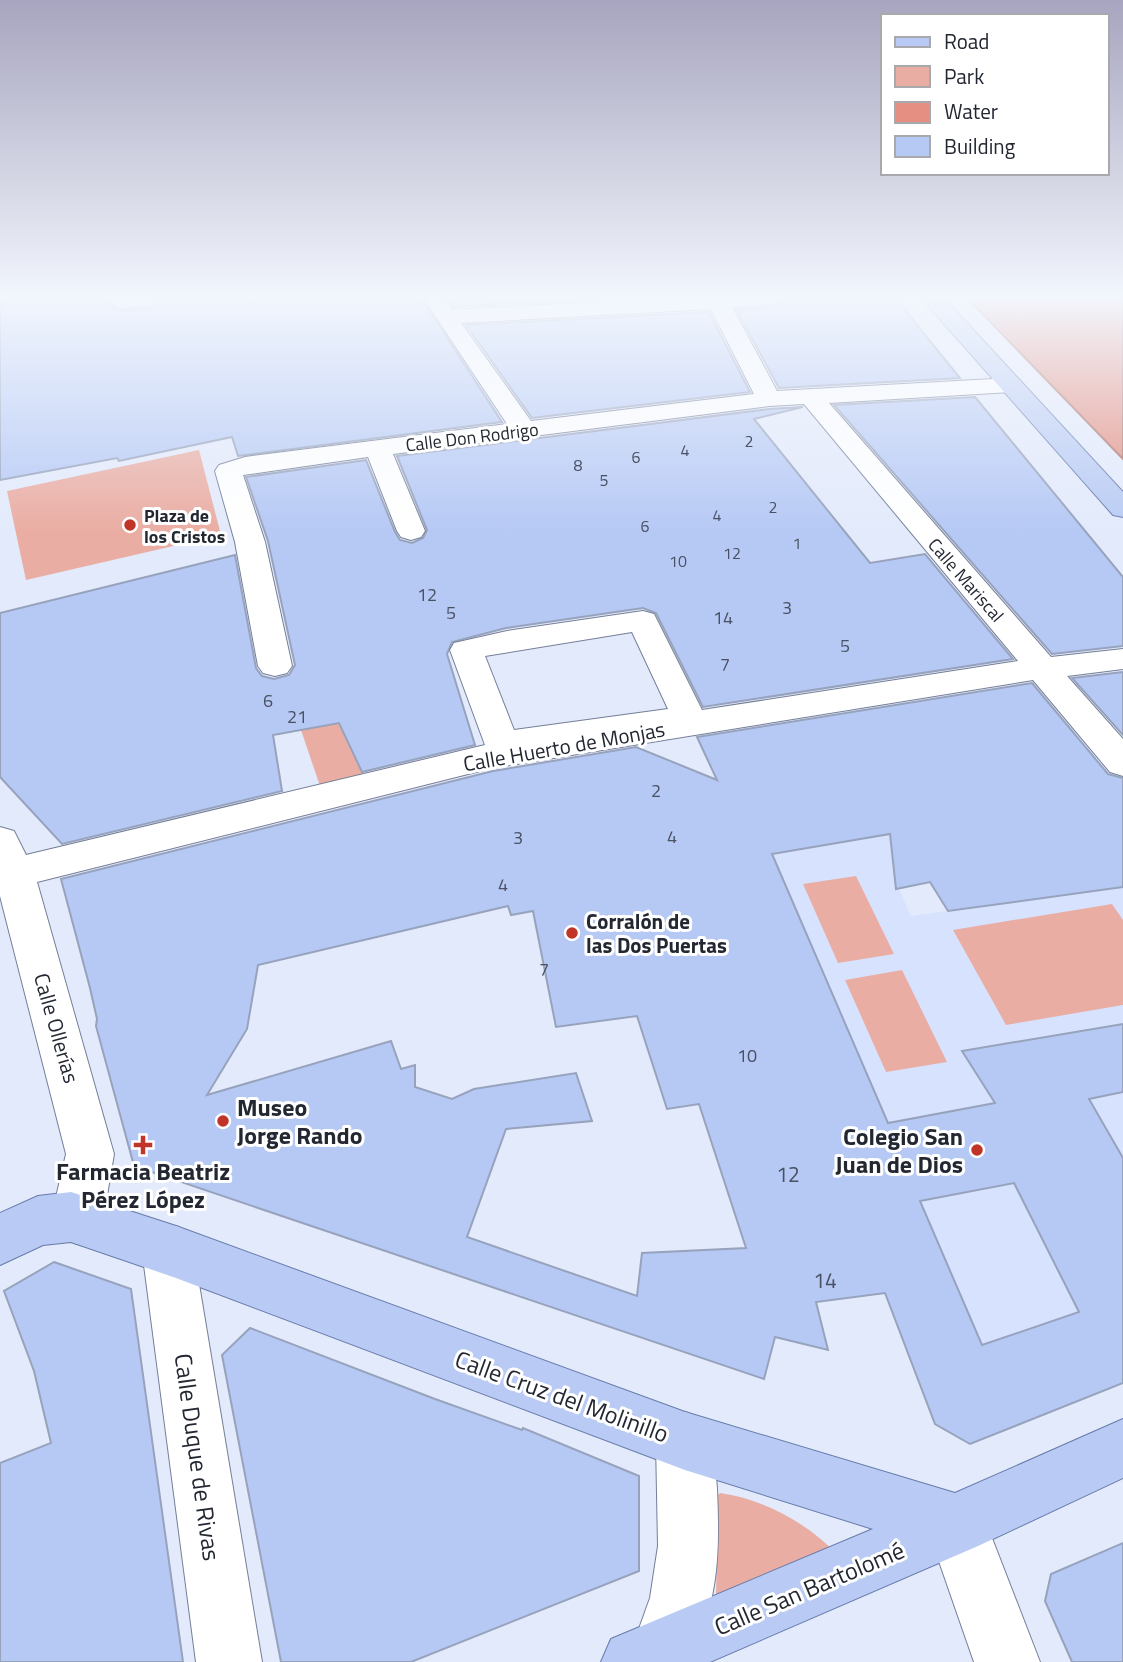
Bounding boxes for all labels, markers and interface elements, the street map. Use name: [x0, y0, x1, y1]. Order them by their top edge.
legend: [881, 14, 1109, 175]
text: Road: [944, 25, 989, 57]
text: Park: [944, 60, 984, 92]
text: Water: [944, 95, 998, 127]
text: Building: [944, 130, 1016, 162]
street label: Calle Don Rodrigo: [404, 415, 540, 459]
house number: 2: [745, 429, 753, 453]
house number: 4: [681, 438, 690, 462]
house number: 6: [632, 445, 641, 469]
house number: 8: [574, 453, 583, 477]
house number: 5: [600, 468, 609, 492]
house number: 2: [769, 495, 777, 519]
place label: Plaza de los Cristos: [144, 502, 225, 550]
house number: 4: [713, 503, 722, 527]
house number: 6: [641, 514, 650, 538]
marker: Plaza de los Cristos: [122, 517, 138, 533]
house number: 1: [793, 531, 801, 555]
street label: Calle Mariscal: [922, 532, 1010, 628]
house number: 12: [723, 541, 741, 565]
house number: 10: [669, 549, 687, 573]
house number: 12: [417, 581, 437, 608]
house number: 3: [782, 594, 792, 621]
house number: 5: [446, 599, 456, 626]
house number: 14: [713, 604, 733, 631]
house number: 5: [840, 632, 850, 659]
house number: 7: [720, 651, 730, 678]
house number: 6: [263, 687, 273, 714]
house number: 21: [287, 703, 307, 730]
street label: Calle Huerto de Monjas: [461, 713, 667, 779]
house number: 2: [651, 777, 661, 804]
house number: 4: [667, 823, 677, 850]
house number: 3: [513, 824, 523, 851]
house number: 4: [498, 871, 508, 898]
place label: Corralón de las Dos Puertas: [586, 905, 727, 961]
marker: Corralón de las Dos Puertas: [564, 925, 580, 941]
house number: 7: [539, 956, 549, 983]
street label: Calle Ollerías: [26, 969, 88, 1087]
house number: 10: [737, 1042, 757, 1069]
place label: Museo Jorge Rando: [237, 1089, 362, 1153]
marker: Museo Jorge Rando: [215, 1113, 231, 1129]
place label: Colegio San Juan de Dios: [835, 1118, 963, 1182]
marker: Farmacia Beatriz Pérez López: [135, 1137, 151, 1153]
marker: Colegio San Juan de Dios: [969, 1142, 985, 1158]
place label: Farmacia Beatriz Pérez López: [56, 1153, 230, 1217]
house number: 12: [776, 1158, 800, 1190]
house number: 14: [813, 1264, 837, 1296]
street label: Calle Cruz del Molinillo: [450, 1341, 674, 1451]
street label: Calle Duque de Rivas: [166, 1351, 230, 1563]
street label: Calle San Bartolomé: [708, 1532, 910, 1644]

